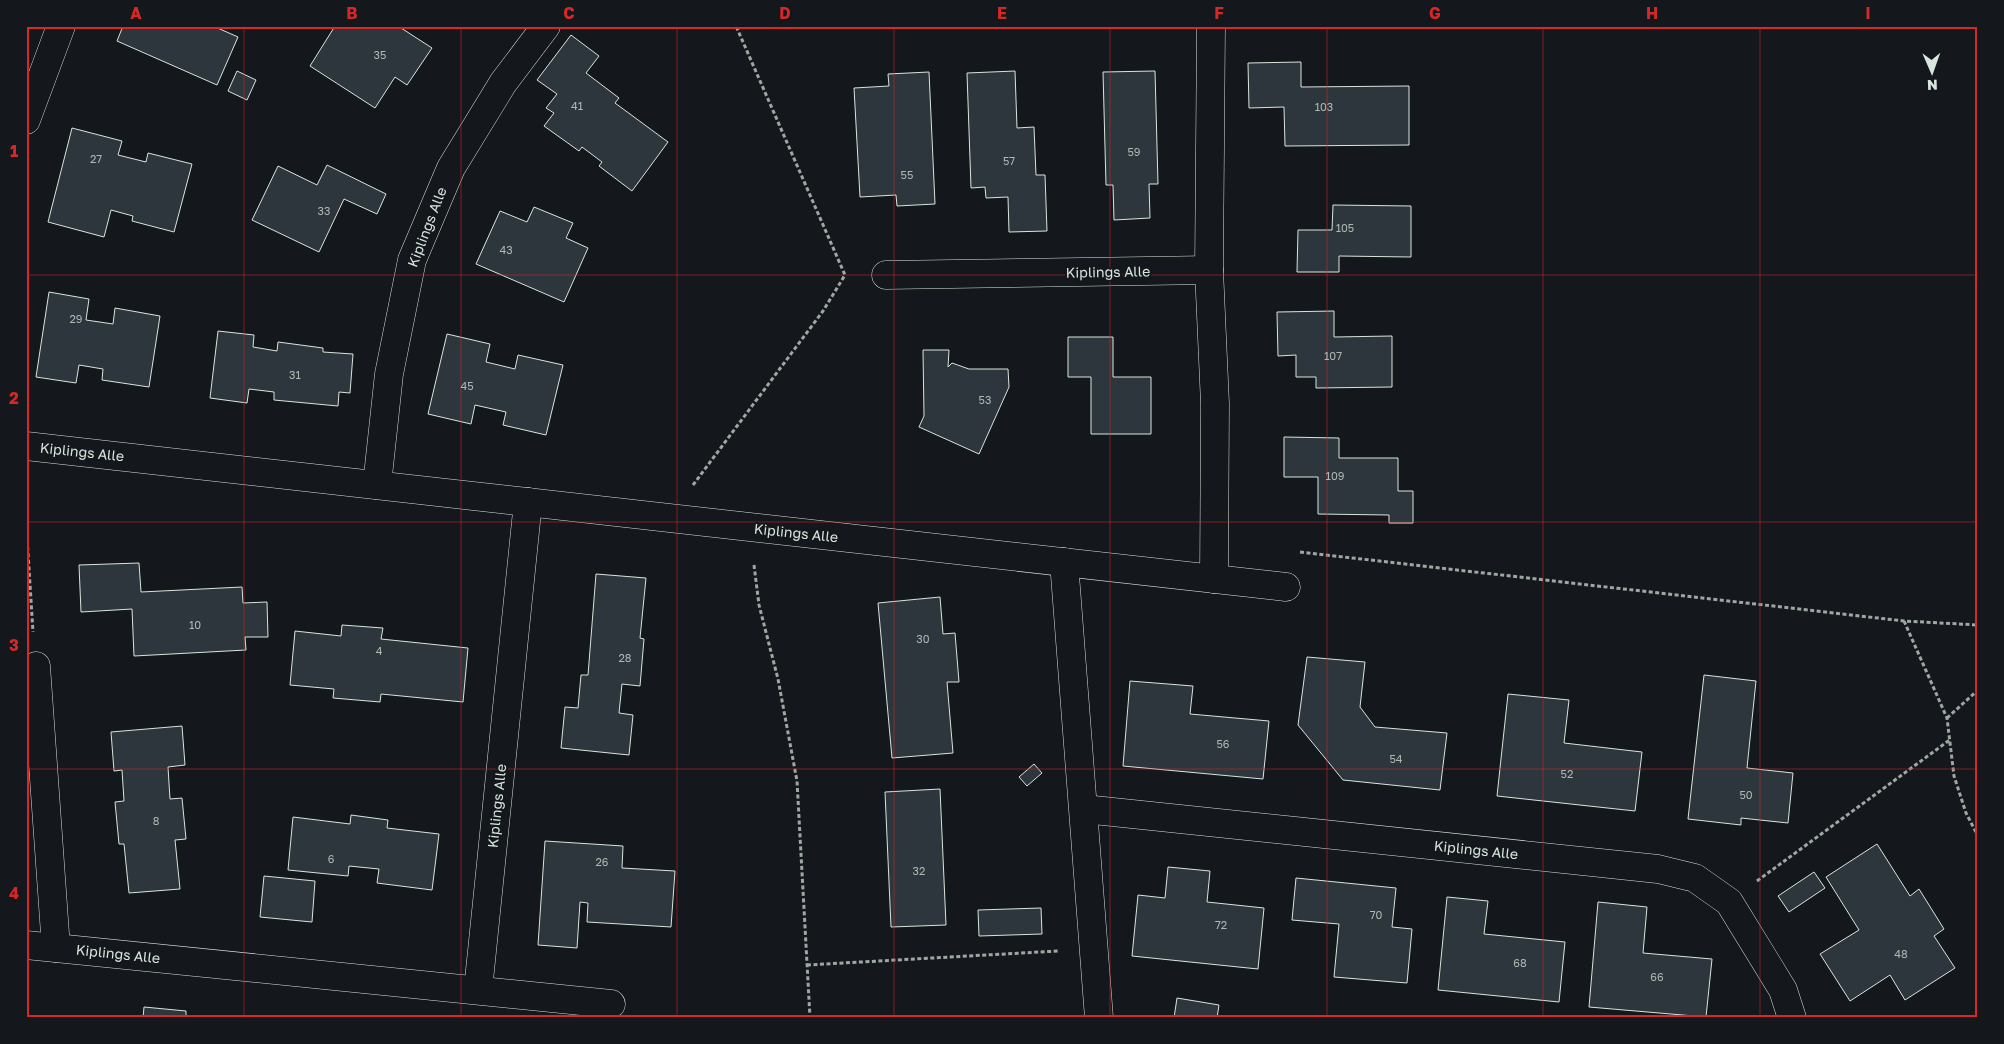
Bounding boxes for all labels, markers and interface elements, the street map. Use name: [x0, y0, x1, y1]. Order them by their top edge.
text: A: [130, 3, 142, 23]
text: B: [346, 3, 358, 23]
text: C: [563, 3, 575, 23]
text: D: [779, 3, 791, 23]
text: E: [997, 3, 1007, 23]
text: F: [1214, 3, 1224, 23]
text: G: [1429, 3, 1441, 23]
text: H: [1646, 3, 1658, 23]
text: I: [1865, 3, 1871, 23]
house number: 35: [374, 48, 386, 61]
north arrow: [1906, 48, 1956, 98]
text: N: [1927, 77, 1938, 94]
house number: 41: [571, 99, 583, 112]
house number: 103: [1315, 100, 1333, 113]
text: 1: [10, 141, 18, 161]
house number: 59: [1127, 145, 1141, 158]
house number: 27: [90, 152, 102, 165]
house number: 57: [1003, 154, 1015, 167]
house number: 55: [901, 168, 913, 181]
street label: Kiplings Alle: [403, 184, 450, 269]
house number: 33: [318, 204, 330, 217]
house number: 105: [1336, 221, 1354, 234]
house number: 43: [499, 243, 513, 256]
street label: Kiplings Alle: [1066, 262, 1150, 281]
house number: 29: [69, 312, 83, 325]
house number: 107: [1324, 349, 1342, 362]
house number: 31: [289, 368, 301, 381]
house number: 45: [460, 379, 474, 392]
text: 2: [9, 388, 19, 408]
house number: 53: [979, 393, 991, 406]
street label: Kiplings Alle: [39, 439, 125, 464]
house number: 109: [1326, 469, 1344, 482]
street label: Kiplings Alle: [753, 520, 839, 545]
house number: 10: [189, 618, 201, 631]
house number: 30: [916, 632, 930, 645]
text: 3: [9, 635, 19, 655]
house number: 4: [376, 644, 383, 657]
house number: 28: [618, 651, 632, 664]
house number: 56: [1216, 737, 1230, 750]
house number: 54: [1389, 752, 1403, 765]
street label: Kiplings Alle: [484, 763, 509, 849]
house number: 52: [1561, 767, 1573, 780]
house number: 50: [1739, 788, 1753, 801]
house number: 8: [153, 814, 160, 827]
street label: Kiplings Alle: [1433, 837, 1519, 862]
house number: 6: [328, 852, 335, 865]
house number: 26: [595, 855, 609, 868]
house number: 32: [913, 864, 925, 877]
text: 4: [9, 883, 19, 903]
house number: 70: [1370, 908, 1383, 921]
house number: 72: [1215, 918, 1227, 931]
street label: Kiplings Alle: [75, 941, 161, 966]
house number: 48: [1894, 947, 1908, 960]
house number: 68: [1513, 956, 1527, 969]
house number: 66: [1650, 970, 1664, 983]

